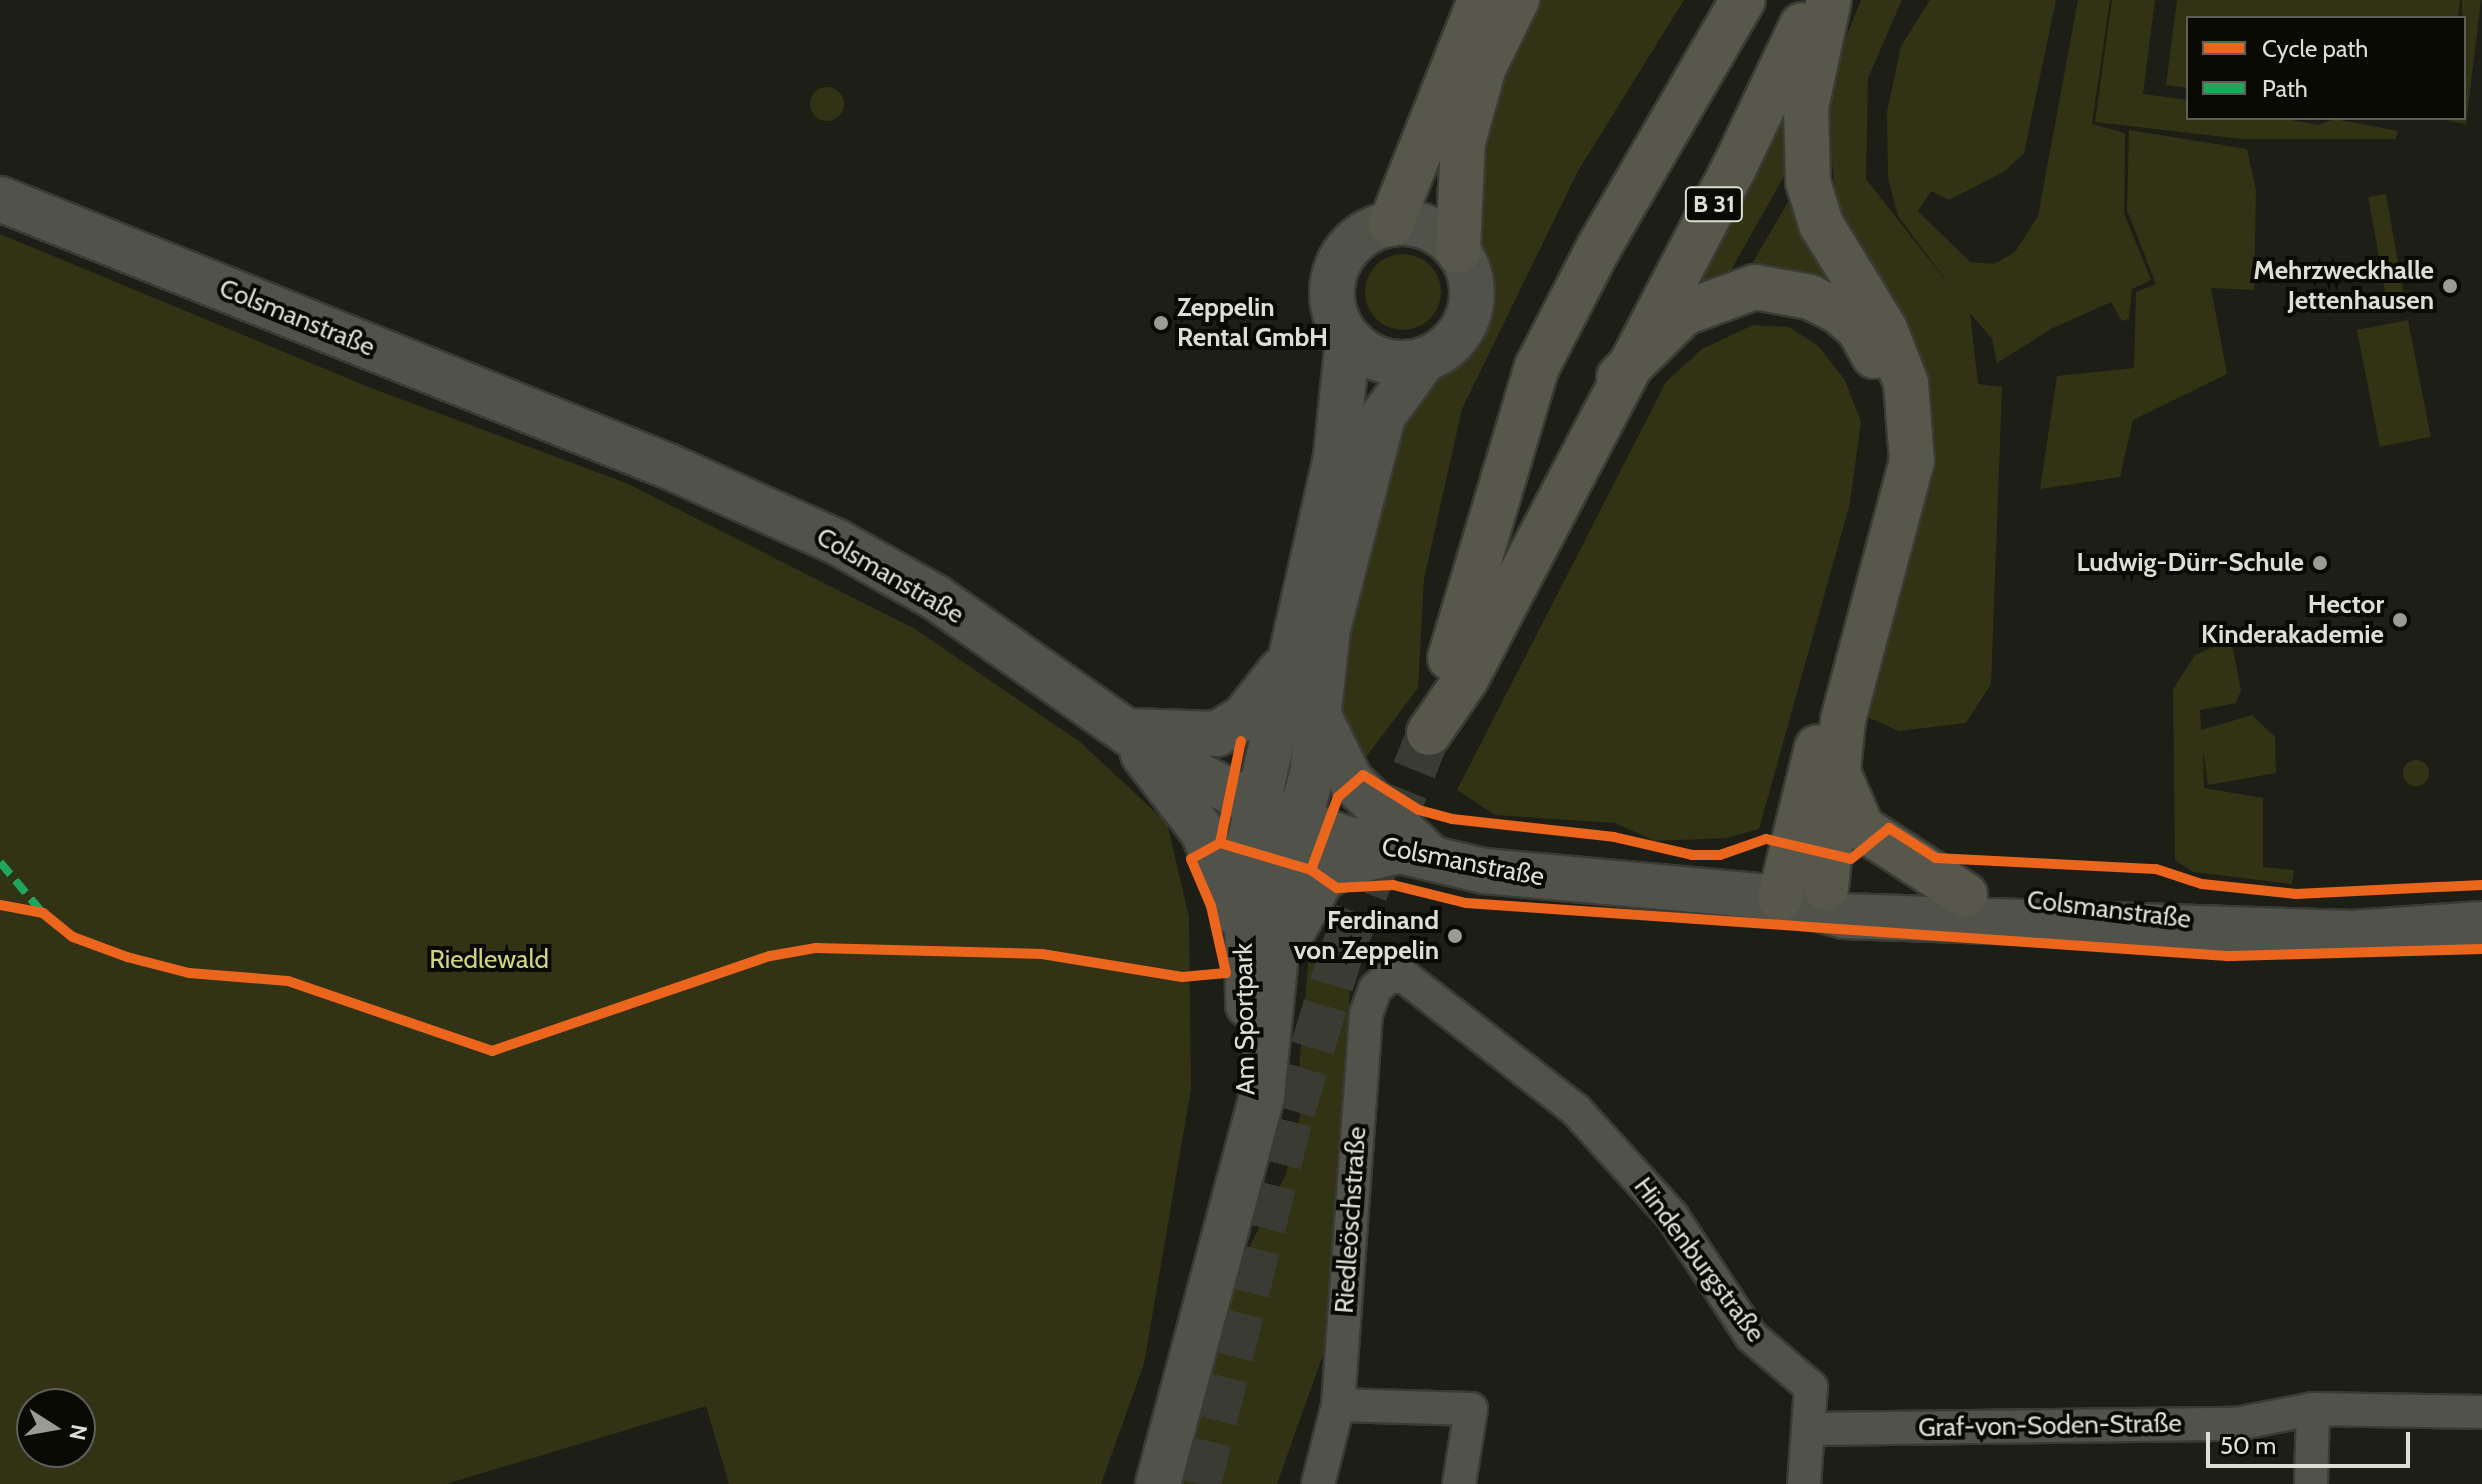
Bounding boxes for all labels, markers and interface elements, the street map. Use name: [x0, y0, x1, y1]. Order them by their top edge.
legend: [2186, 16, 2466, 120]
text: Cycle path: [2262, 34, 2368, 63]
text: Path: [2262, 74, 2308, 103]
road number: B 31: [1684, 184, 1744, 224]
place label: Mehrzweckhalle Jettenhausen: [2253, 255, 2434, 316]
street label: Colsmanstraße: [215, 273, 379, 363]
marker: Mehrzweckhalle Jettenhausen: [2441, 277, 2459, 295]
place label: Zeppelin Rental GmbH: [1177, 292, 1328, 354]
marker: Zeppelin Rental GmbH: [1152, 314, 1170, 332]
street label: Colsmanstraße: [811, 521, 969, 631]
place label: Ludwig-Dürr-Schule: [2076, 547, 2304, 579]
marker: Ludwig-Dürr-Schule: [2311, 554, 2329, 572]
place label: Hector Kinderakademie: [2201, 589, 2384, 650]
marker: Hector Kinderakademie: [2391, 611, 2409, 629]
street label: Colsmanstraße: [1379, 831, 1547, 893]
street label: Colsmanstraße: [2025, 884, 2193, 936]
place label: Ferdinand von Zeppelin: [1294, 905, 1439, 966]
marker: Ferdinand von Zeppelin: [1446, 927, 1464, 945]
street label: Am Sportpark: [1228, 943, 1262, 1095]
park label: Riedlewald: [429, 944, 549, 976]
street label: Riedleöschstraße: [1329, 1126, 1373, 1314]
street label: Hindenburgstraße: [1627, 1172, 1771, 1348]
north arrow: [16, 1388, 96, 1468]
street label: Graf-von-Soden-Straße: [1918, 1408, 2182, 1444]
scale bar: [2210, 1416, 2414, 1466]
text: N: [63, 1422, 93, 1443]
text: 50 m: [2220, 1431, 2276, 1460]

